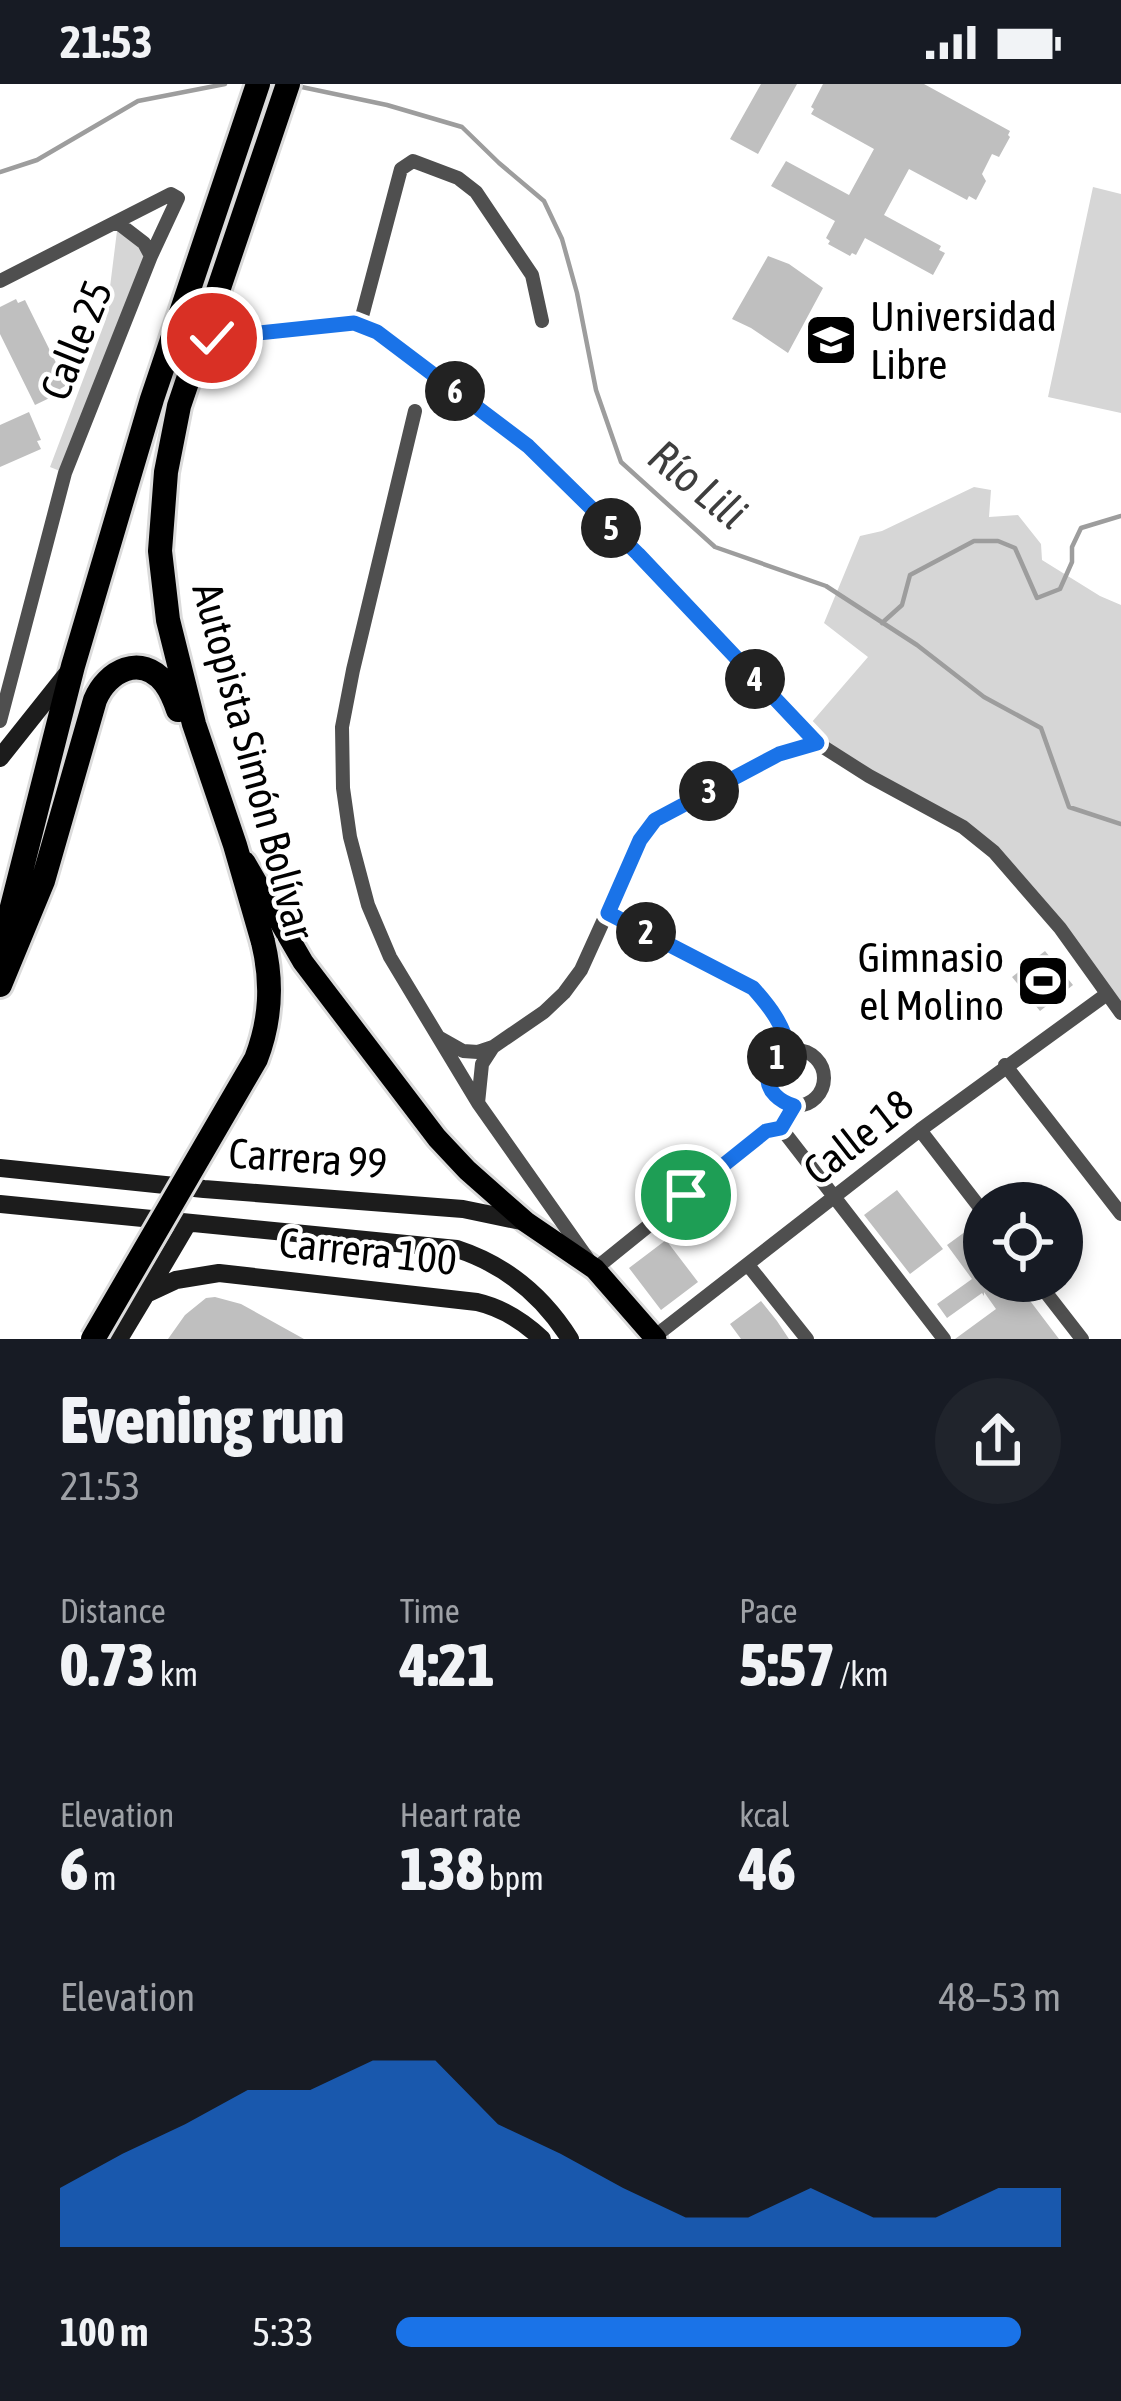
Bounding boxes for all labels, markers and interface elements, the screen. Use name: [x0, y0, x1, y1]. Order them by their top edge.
text: 21:53: [60, 16, 153, 68]
street label: Calle 25: [30, 273, 122, 407]
pin: [161, 287, 263, 389]
place label: Universidad Libre: [870, 292, 1057, 388]
icon: check: [179, 305, 245, 371]
school or university icon: Universidad Libre: [803, 312, 859, 368]
pin: 6: [425, 361, 485, 421]
text: 6: [447, 372, 463, 410]
water label: Río Lili: [639, 429, 757, 539]
pin: 5: [581, 498, 641, 558]
text: 5: [603, 509, 619, 547]
street label: Autopista Simón Bolívar: [183, 578, 325, 945]
pin: 4: [725, 649, 785, 709]
text: 4: [747, 660, 763, 698]
pin: 3: [679, 761, 739, 821]
text: 3: [701, 772, 717, 810]
pin: 2: [616, 902, 676, 962]
text: 2: [638, 913, 654, 951]
place label: Gimnasio el Molino: [858, 933, 1004, 1029]
sports icon: Gimnasio el Molino: [1015, 953, 1071, 1009]
pin: 1: [747, 1027, 807, 1087]
text: 1: [769, 1038, 785, 1076]
street label: Calle 18: [794, 1080, 922, 1194]
street label: Carrera 99: [227, 1129, 389, 1187]
pin: [635, 1144, 737, 1246]
icon: arrive: [653, 1162, 719, 1228]
map controls: [963, 1182, 1083, 1302]
button: locate: [963, 1182, 1083, 1302]
street label: Carrera 100: [277, 1218, 459, 1284]
button: share: [935, 1378, 1061, 1504]
text: Evening run: [60, 1381, 345, 1457]
text: 21:53: [60, 1464, 140, 1508]
text: Distance: [60, 1592, 166, 1630]
text: Time: [400, 1592, 460, 1630]
text: Pace: [739, 1592, 797, 1630]
text: 0.73: [60, 1630, 155, 1699]
text: 4:21: [400, 1630, 495, 1699]
text: 5:57: [739, 1630, 835, 1699]
text: km: [155, 1655, 198, 1693]
text: /km: [835, 1655, 889, 1693]
text: Elevation: [60, 1796, 174, 1834]
text: Heart rate: [400, 1796, 521, 1834]
text: kcal: [739, 1796, 790, 1834]
text: 6: [60, 1834, 88, 1903]
text: 138: [400, 1834, 484, 1903]
text: 46: [739, 1834, 796, 1903]
text: m: [88, 1859, 116, 1897]
text: bpm: [484, 1859, 544, 1897]
text: Elevation: [60, 1975, 195, 2019]
text: 48–53 m: [939, 1975, 1061, 2019]
text: 100 m: [60, 2310, 148, 2354]
text: 5:33: [252, 2310, 314, 2354]

